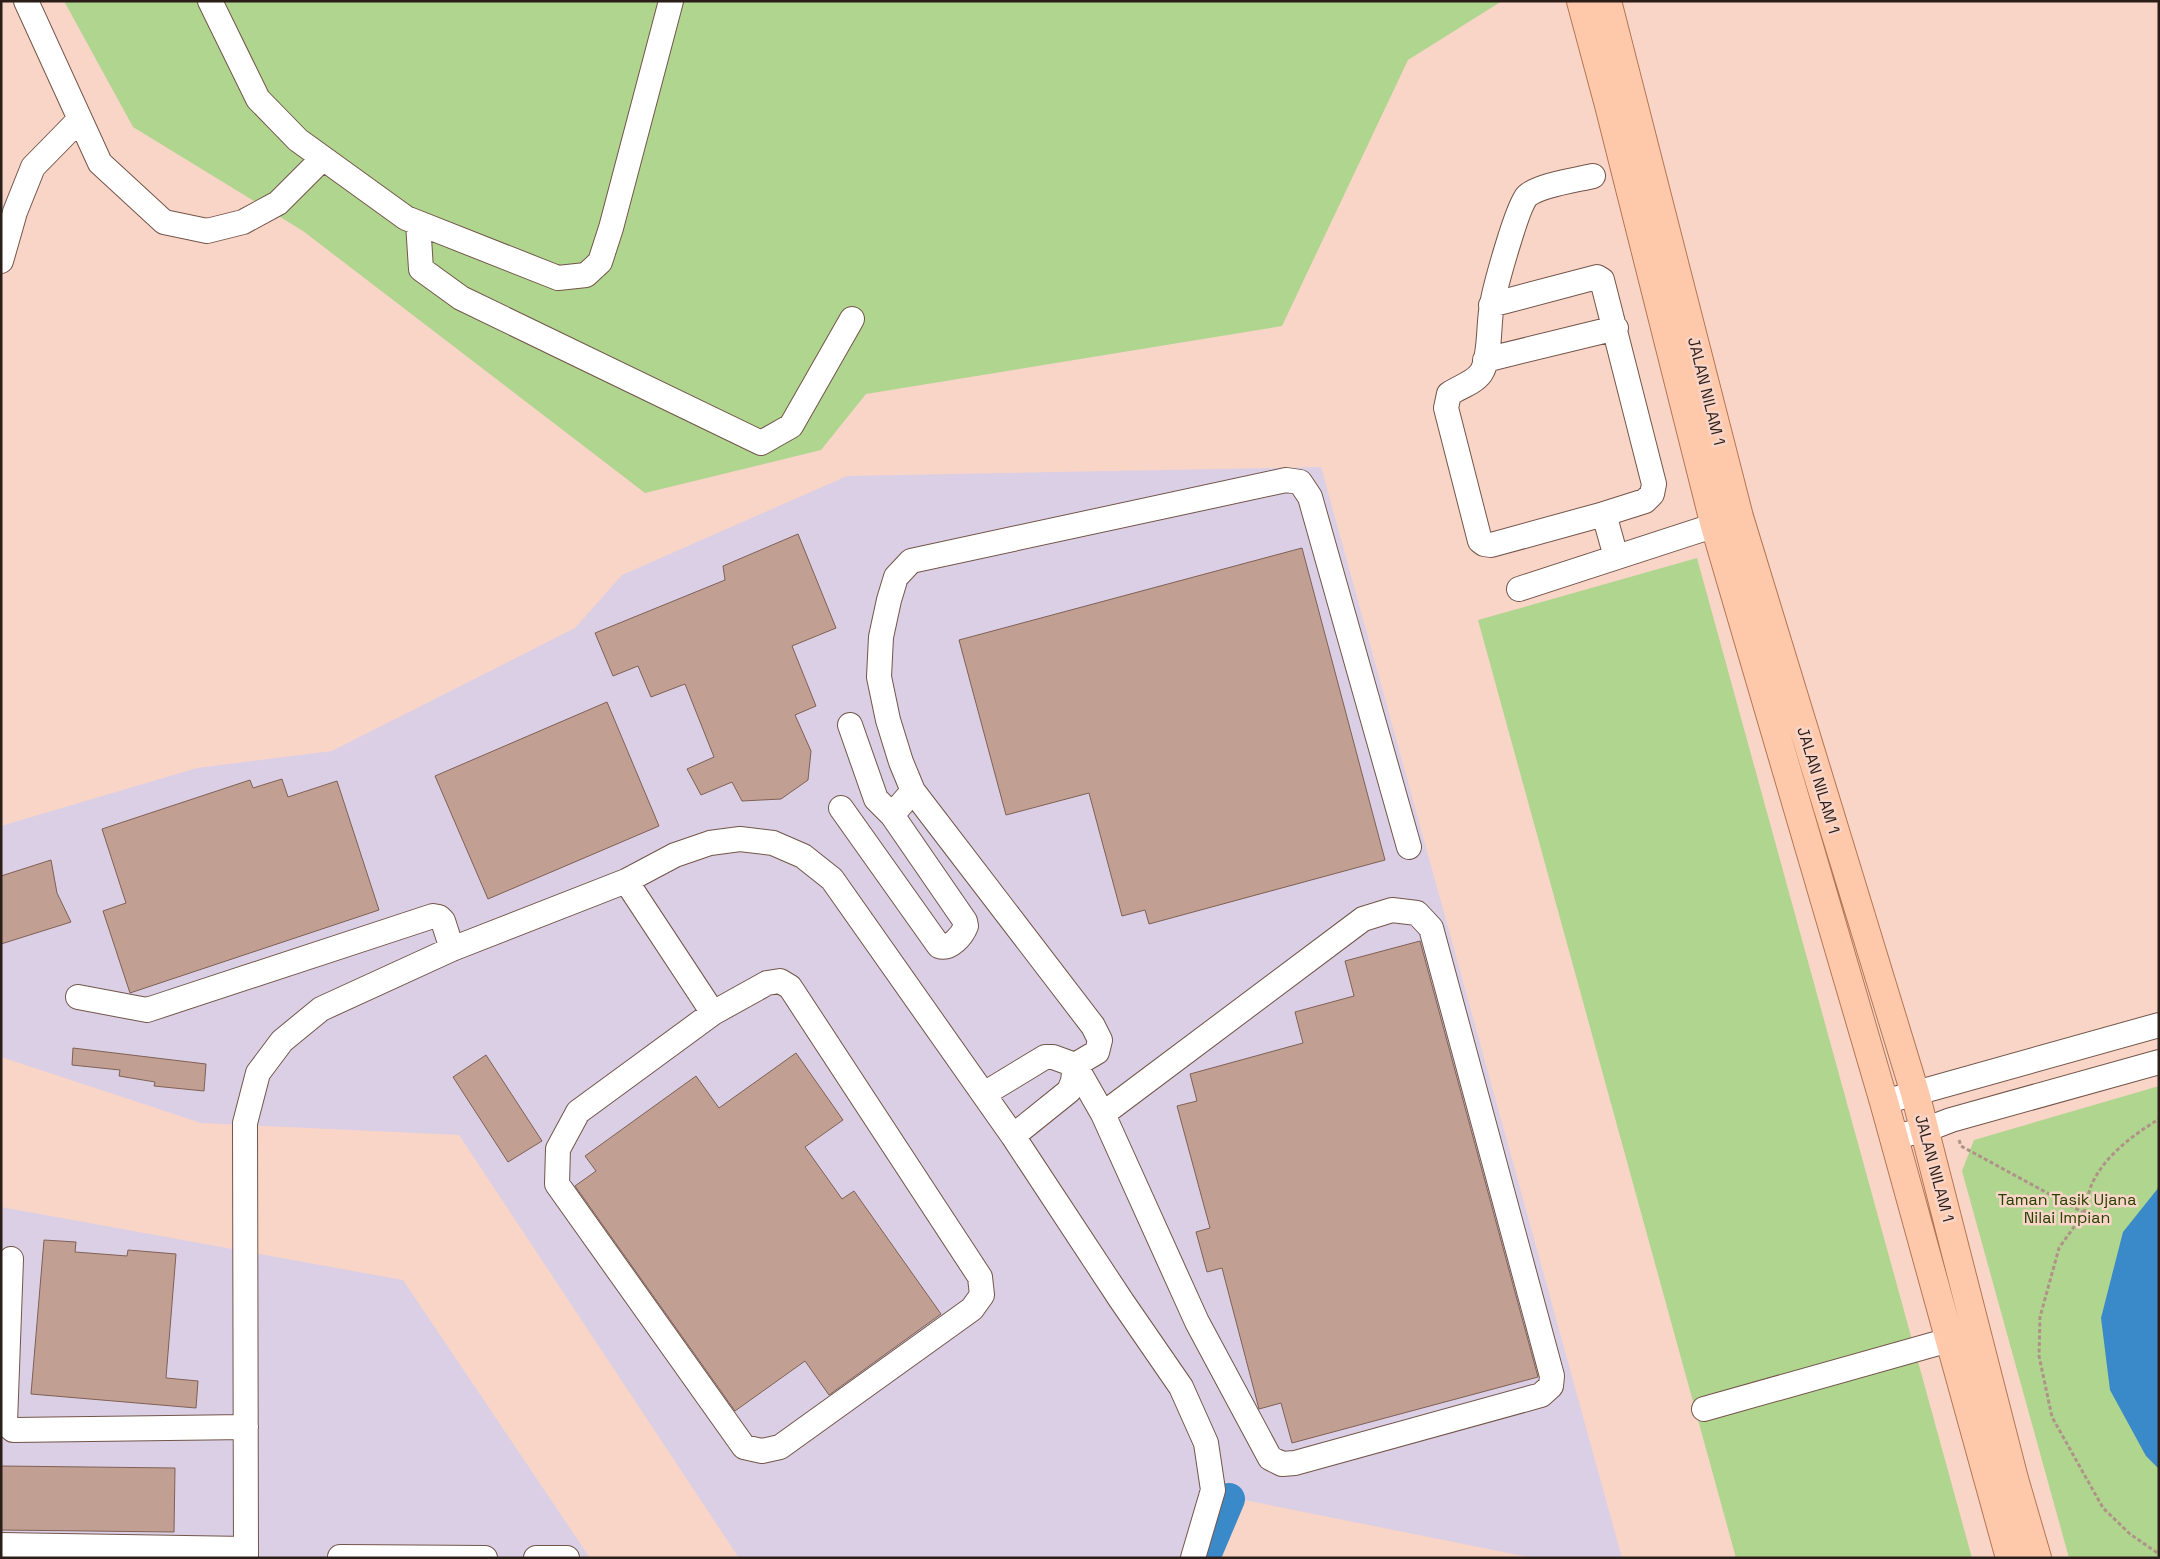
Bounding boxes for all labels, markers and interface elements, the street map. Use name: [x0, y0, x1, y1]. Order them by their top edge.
street label: JALAN NILAM 1: [1683, 335, 1730, 447]
street label: JALAN NILAM 1: [1792, 724, 1845, 836]
street label: JALAN NILAM 1: [1910, 1112, 1959, 1224]
park label: Taman Tasik Ujana Nilai Impian: [1998, 1189, 2136, 1228]

